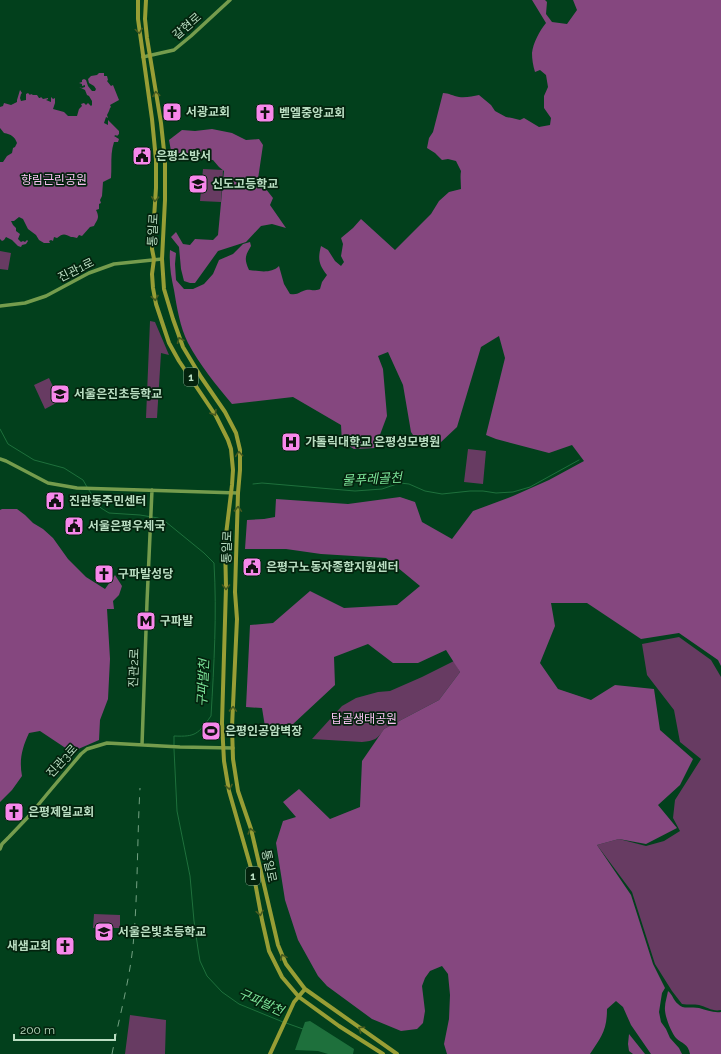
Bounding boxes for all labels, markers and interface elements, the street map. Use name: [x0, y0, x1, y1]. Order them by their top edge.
street label: 갈현로: [170, 10, 204, 42]
one-way arrow: [134, 28, 143, 34]
one-way arrow: [152, 91, 161, 97]
church icon: 서광교회: [161, 101, 183, 123]
church icon: 벧엘중앙교회: [254, 102, 276, 124]
place label: 서광교회: [186, 105, 230, 119]
place label: 벧엘중앙교회: [279, 106, 345, 120]
public building icon: 은평소방서: [131, 145, 153, 167]
place label: 은평소방서: [156, 149, 211, 163]
park label: 향림근린공원: [21, 173, 87, 187]
school or university icon: 신도고등학교: [187, 173, 209, 195]
place label: 신도고등학교: [212, 177, 278, 191]
one-way arrow: [151, 196, 159, 202]
street label: 통일로: [145, 213, 161, 247]
street label: 진관1로: [56, 255, 96, 285]
one-way arrow: [150, 295, 159, 301]
one-way arrow: [177, 336, 185, 343]
road number: 1: [184, 368, 198, 386]
school or university icon: 서울은진초등학교: [49, 383, 71, 405]
place label: 서울은진초등학교: [74, 387, 162, 401]
one-way arrow: [209, 409, 216, 416]
hospital icon: 가톨릭대학교 은평성모병원: [280, 431, 302, 453]
place label: 가톨릭대학교 은평성모병원: [305, 435, 440, 449]
one-way arrow: [235, 451, 244, 457]
water label: 물푸레골천: [342, 470, 403, 488]
public building icon: 진관동주민센터: [44, 490, 66, 512]
place label: 진관동주민센터: [69, 494, 146, 508]
one-way arrow: [234, 506, 242, 512]
public building icon: 서울은평우체국: [63, 515, 85, 537]
place label: 서울은평우체국: [88, 519, 165, 533]
street label: 통일로: [219, 530, 235, 564]
public building icon: 은평구노동자종합지원센터: [241, 556, 263, 578]
place label: 은평구노동자종합지원센터: [266, 560, 398, 574]
church icon: 구파발성당: [93, 563, 115, 585]
place label: 구파발성당: [118, 567, 173, 581]
one-way arrow: [222, 584, 230, 590]
metro station icon: 구파발: [135, 610, 157, 632]
place label: 구파발: [160, 614, 193, 628]
street label: 진관2로: [126, 648, 142, 688]
water label: 구파발천: [194, 658, 212, 707]
one-way arrow: [229, 706, 237, 712]
park label: 탑골생태공원: [331, 712, 397, 726]
sports icon: 은평인공암벽장: [200, 720, 222, 742]
place label: 은평인공암벽장: [225, 724, 302, 738]
street label: 진관3로: [44, 742, 80, 780]
one-way arrow: [224, 784, 232, 790]
church icon: 은평제일교회: [3, 801, 25, 823]
place label: 은평제일교회: [28, 805, 94, 819]
one-way arrow: [247, 828, 256, 835]
street label: 통일로: [259, 848, 279, 884]
road number: 1: [246, 867, 260, 885]
one-way arrow: [256, 909, 264, 916]
school or university icon: 서울은빛초등학교: [93, 921, 115, 943]
place label: 서울은빛초등학교: [118, 925, 206, 939]
church icon: 새샘교회: [54, 935, 76, 957]
place label: 새샘교회: [7, 939, 51, 953]
one-way arrow: [280, 954, 288, 962]
water label: 구파발천: [236, 985, 287, 1019]
scale bar: [14, 1016, 115, 1042]
text: 200 m: [20, 1023, 55, 1037]
one-way arrow: [359, 1027, 366, 1034]

